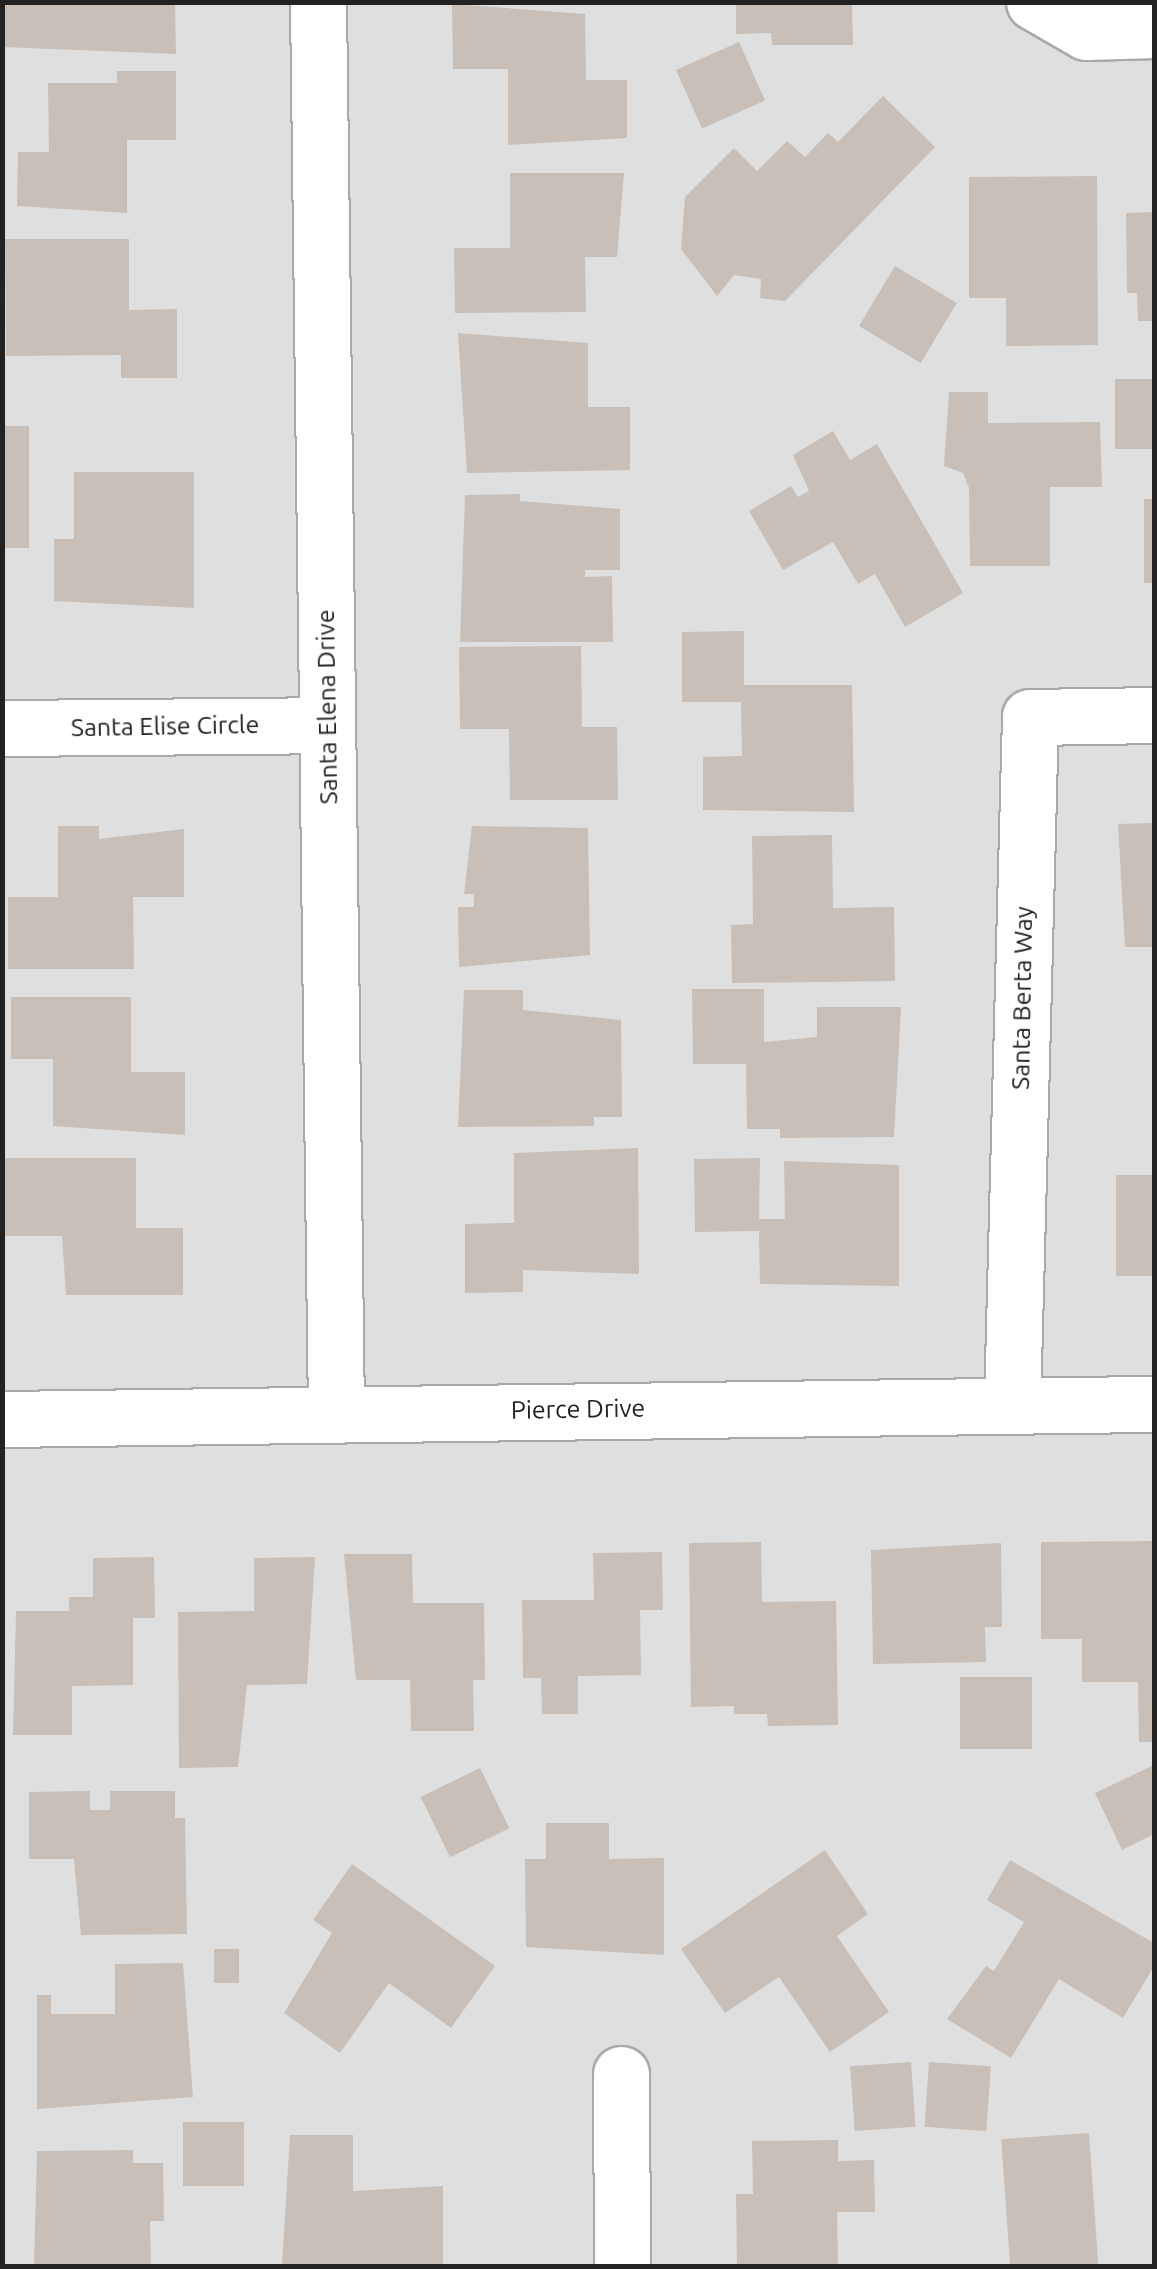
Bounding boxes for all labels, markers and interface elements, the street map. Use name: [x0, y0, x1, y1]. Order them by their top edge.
street label: Santa Elena Drive: [310, 609, 344, 805]
street label: Santa Elise Circle: [71, 709, 259, 743]
street label: Santa Berta Way: [1005, 906, 1039, 1090]
street label: Pierce Drive: [511, 1393, 645, 1425]

